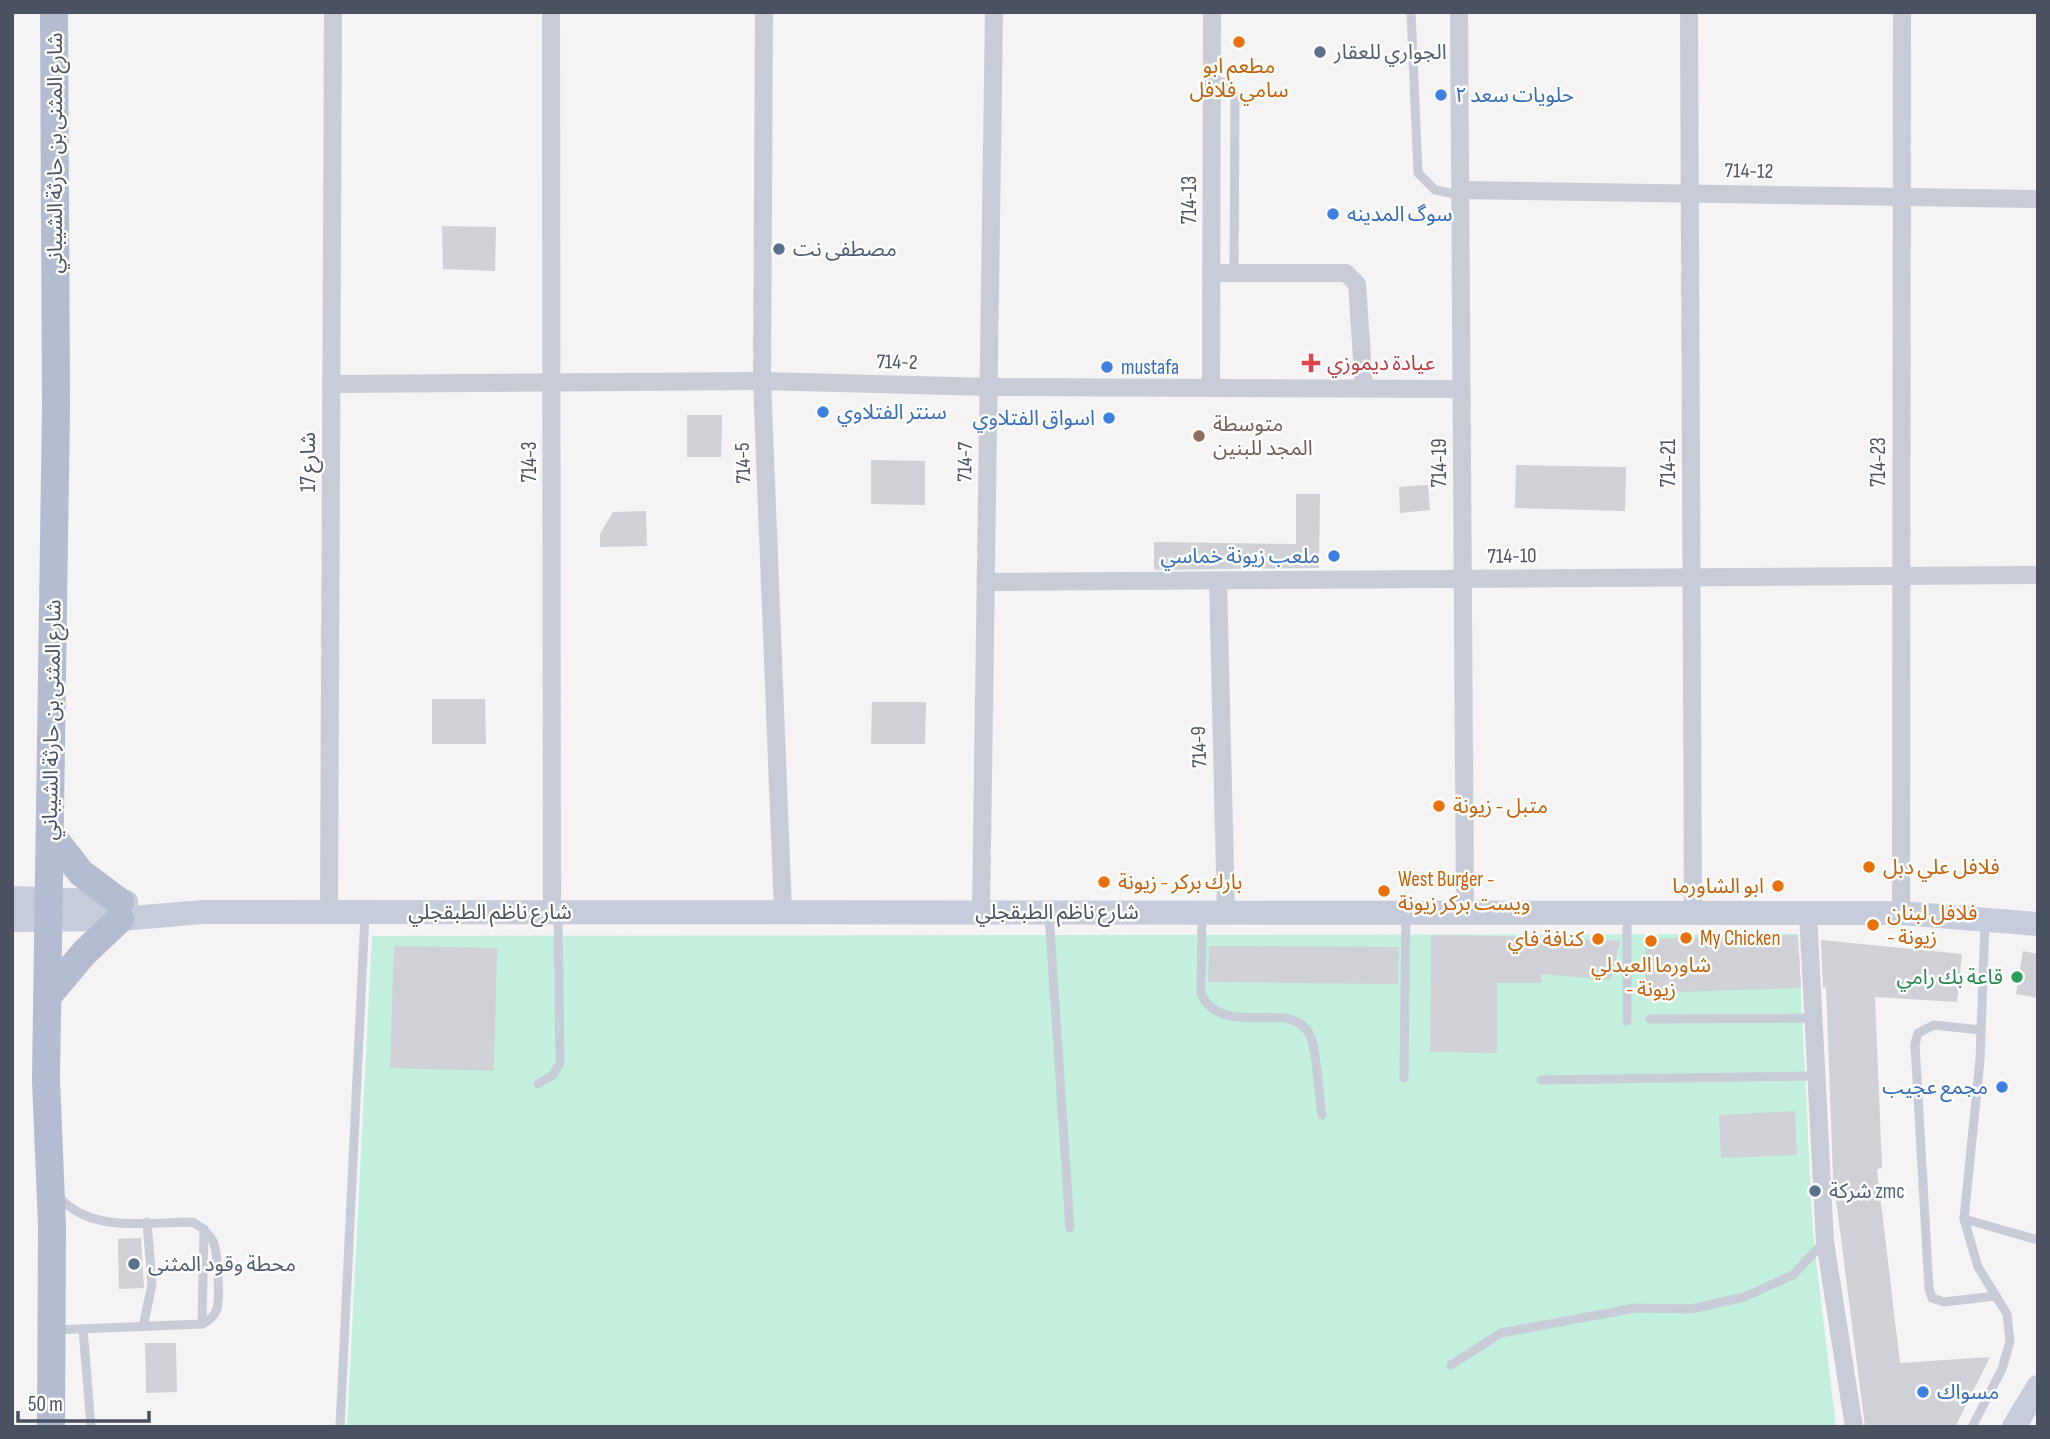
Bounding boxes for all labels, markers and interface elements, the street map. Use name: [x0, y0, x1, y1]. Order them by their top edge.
street label: شارع المثنى بن حارثة الشيباني: [43, 33, 70, 273]
marker: مطعم ابو سامي فلافل: [1231, 34, 1247, 50]
place label: الجواري للعقار: [1333, 40, 1447, 67]
marker: الجواري للعقار: [1312, 44, 1328, 60]
place label: مطعم ابو سامي فلافل: [1189, 54, 1289, 105]
place label: حلويات سعد ٢: [1455, 83, 1574, 108]
marker: حلويات سعد ٢: [1433, 87, 1449, 103]
street label: 714-12: [1724, 158, 1774, 184]
street label: 714-13: [1177, 176, 1202, 224]
place label: سوگ المدينه: [1347, 202, 1453, 227]
marker: سوگ المدينه: [1325, 206, 1341, 222]
place label: مصطفى نت: [793, 237, 897, 262]
marker: مصطفى نت: [771, 241, 787, 257]
street label: 714-2: [876, 349, 918, 375]
place label: عيادة ديموزي: [1327, 351, 1435, 378]
marker: عيادة ديموزي: [1301, 353, 1321, 373]
place label: mustafa: [1121, 355, 1179, 380]
marker: mustafa: [1099, 359, 1115, 375]
place label: سنتر الفتلاوي: [837, 400, 947, 427]
marker: سنتر الفتلاوي: [815, 404, 831, 420]
place label: اسواق الفتلاوي: [972, 406, 1095, 433]
marker: اسواق الفتلاوي: [1101, 410, 1117, 426]
place label: متوسطة المجد للبنين: [1213, 412, 1313, 461]
marker: متوسطة المجد للبنين: [1191, 428, 1207, 444]
street label: شارع 17: [296, 432, 323, 492]
street label: 714-23: [1866, 437, 1891, 487]
street label: 714-21: [1656, 438, 1681, 487]
street label: 714-19: [1427, 439, 1452, 488]
street label: 714-3: [517, 441, 542, 483]
street label: 714-7: [952, 441, 978, 482]
street label: 714-5: [730, 442, 756, 484]
street label: 714-10: [1487, 543, 1537, 569]
place label: ملعب زيونة خماسي: [1160, 544, 1320, 571]
marker: ملعب زيونة خماسي: [1326, 548, 1342, 564]
street label: شارع المثنى بن حارثة الشيباني: [37, 599, 69, 841]
street label: 714-9: [1186, 726, 1212, 768]
place label: متبل - زيونة: [1453, 794, 1548, 819]
marker: متبل - زيونة: [1431, 798, 1447, 814]
place label: فلافل علي دبل: [1883, 855, 2000, 882]
marker: فلافل علي دبل: [1861, 859, 1877, 875]
place label: West Burger - ويست بركر زيونة: [1398, 867, 1530, 916]
place label: بارك بركر - زيونة: [1118, 870, 1242, 895]
marker: بارك بركر - زيونة: [1096, 874, 1112, 890]
place label: ابو الشاورما: [1672, 874, 1764, 899]
marker: ابو الشاورما: [1770, 878, 1786, 894]
marker: West Burger - ويست بركر زيونة: [1376, 883, 1392, 899]
street label: شارع ناظم الطبقجلي: [408, 900, 572, 927]
street label: شارع ناظم الطبقجلي: [975, 900, 1139, 927]
place label: فلافل لبنان - زيونة: [1887, 901, 1977, 950]
marker: فلافل لبنان - زيونة: [1865, 917, 1881, 933]
place label: My Chicken: [1700, 926, 1781, 951]
place label: كنافة فاي: [1508, 927, 1584, 954]
marker: My Chicken: [1678, 930, 1694, 946]
marker: كنافة فاي: [1590, 931, 1606, 947]
marker: شاورما العبدلي - زيونة: [1643, 933, 1659, 949]
place label: شاورما العبدلي - زيونة: [1591, 953, 1711, 1002]
place label: قاعة بك رامي: [1896, 965, 2003, 992]
marker: قاعة بك رامي: [2009, 969, 2025, 985]
place label: مجمع عجيب: [1882, 1075, 1988, 1102]
marker: مجمع عجيب: [1994, 1079, 2010, 1095]
place label: شركة zmc: [1829, 1179, 1905, 1204]
marker: شركة zmc: [1807, 1183, 1823, 1199]
place label: محطة وقود المثنى: [148, 1252, 296, 1277]
marker: محطة وقود المثنى: [126, 1256, 142, 1272]
scale bar: [18, 1380, 149, 1424]
place label: مسواك: [1937, 1380, 1999, 1405]
marker: مسواك: [1915, 1384, 1931, 1400]
text: 50 m: [28, 1392, 63, 1417]

